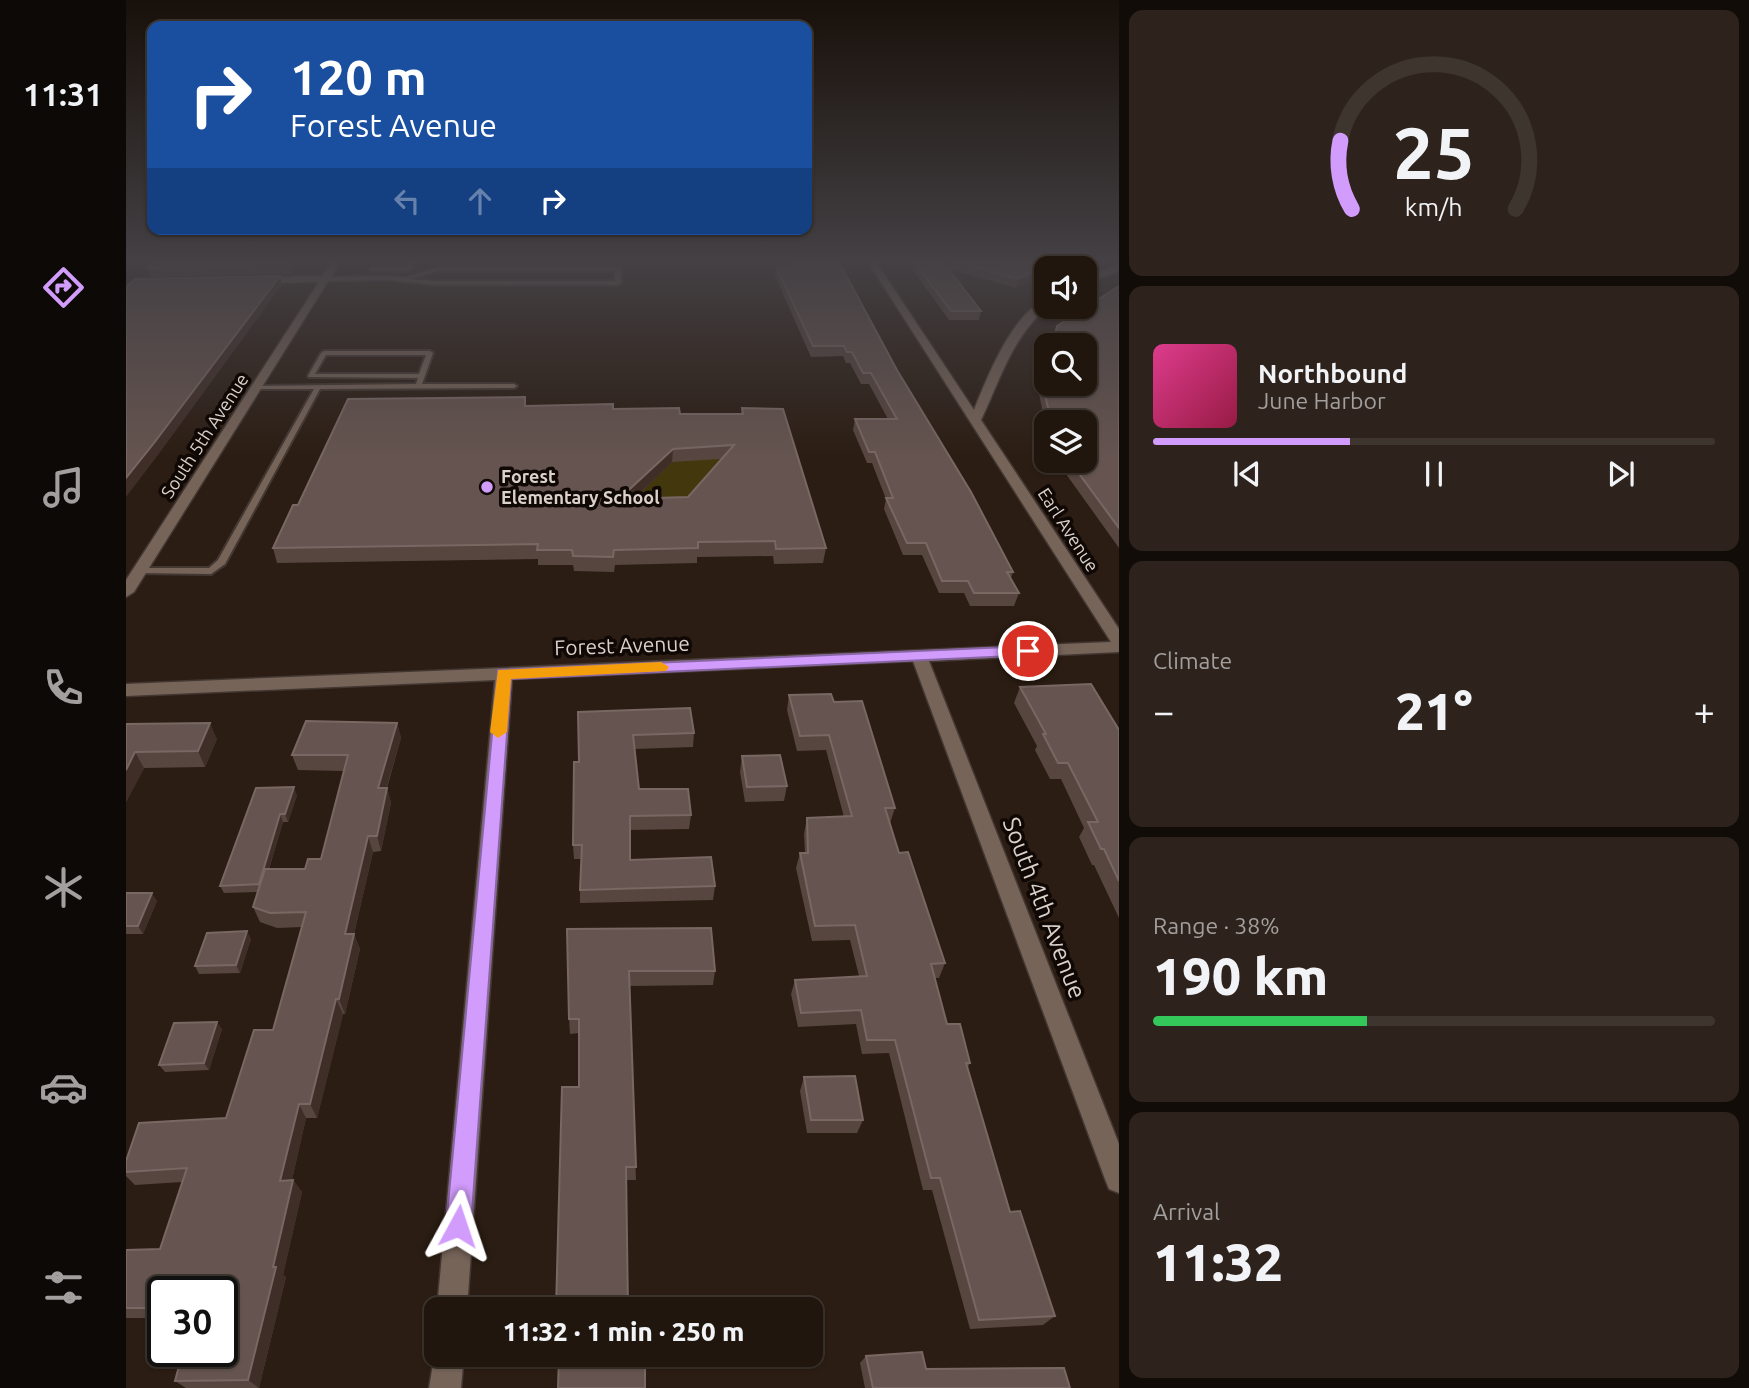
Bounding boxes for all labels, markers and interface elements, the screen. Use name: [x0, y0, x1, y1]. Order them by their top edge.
icon: right: [175, 49, 266, 140]
text: 120 m: [290, 49, 427, 104]
text: 11:31: [23, 76, 103, 112]
text: Forest Avenue: [290, 107, 497, 143]
text: 25: [1393, 111, 1475, 193]
icon: left: [388, 182, 426, 220]
icon: ahead: [461, 182, 499, 220]
icon: right: [534, 182, 572, 220]
text: km/h: [1405, 193, 1463, 221]
map controls: [1034, 256, 1097, 473]
button: sound: [1034, 256, 1097, 319]
icon: directions: [39, 263, 88, 312]
button: search: [1034, 333, 1097, 396]
text: Northbound: [1258, 359, 1407, 388]
street label: South 5th Avenue: [157, 370, 252, 501]
text: June Harbor: [1258, 388, 1386, 413]
button: layers: [1034, 410, 1097, 473]
icon: previous: [1228, 455, 1266, 493]
icon: pause: [1415, 455, 1453, 493]
icon: next: [1602, 455, 1640, 493]
icon: music: [39, 463, 88, 512]
place label: Forest Elementary School: [501, 466, 660, 507]
marker: Forest Elementary School: [479, 479, 495, 495]
street label: Earl Avenue: [1034, 484, 1103, 575]
pin: [998, 621, 1058, 681]
street label: Forest Avenue: [554, 631, 690, 659]
icon: arrive: [1009, 632, 1047, 670]
text: Climate: [1153, 648, 1232, 673]
icon: phone: [39, 663, 88, 712]
text: 21°: [1395, 682, 1473, 740]
text: −: [1153, 690, 1174, 732]
text: +: [1694, 690, 1715, 732]
street label: South 4th Avenue: [997, 813, 1091, 1002]
icon: climate: [39, 863, 88, 912]
text: Range · 38%: [1153, 913, 1280, 938]
text: 190 km: [1153, 947, 1328, 1005]
icon: car: [39, 1063, 88, 1112]
position arrow: [421, 1189, 495, 1263]
text: Arrival: [1153, 1199, 1220, 1224]
text: 11:32: [1153, 1233, 1283, 1291]
icon: filters: [39, 1263, 88, 1312]
speed limit sign: 30: [147, 1276, 238, 1367]
text: 11:32 · 1 min · 250 m: [503, 1317, 744, 1346]

